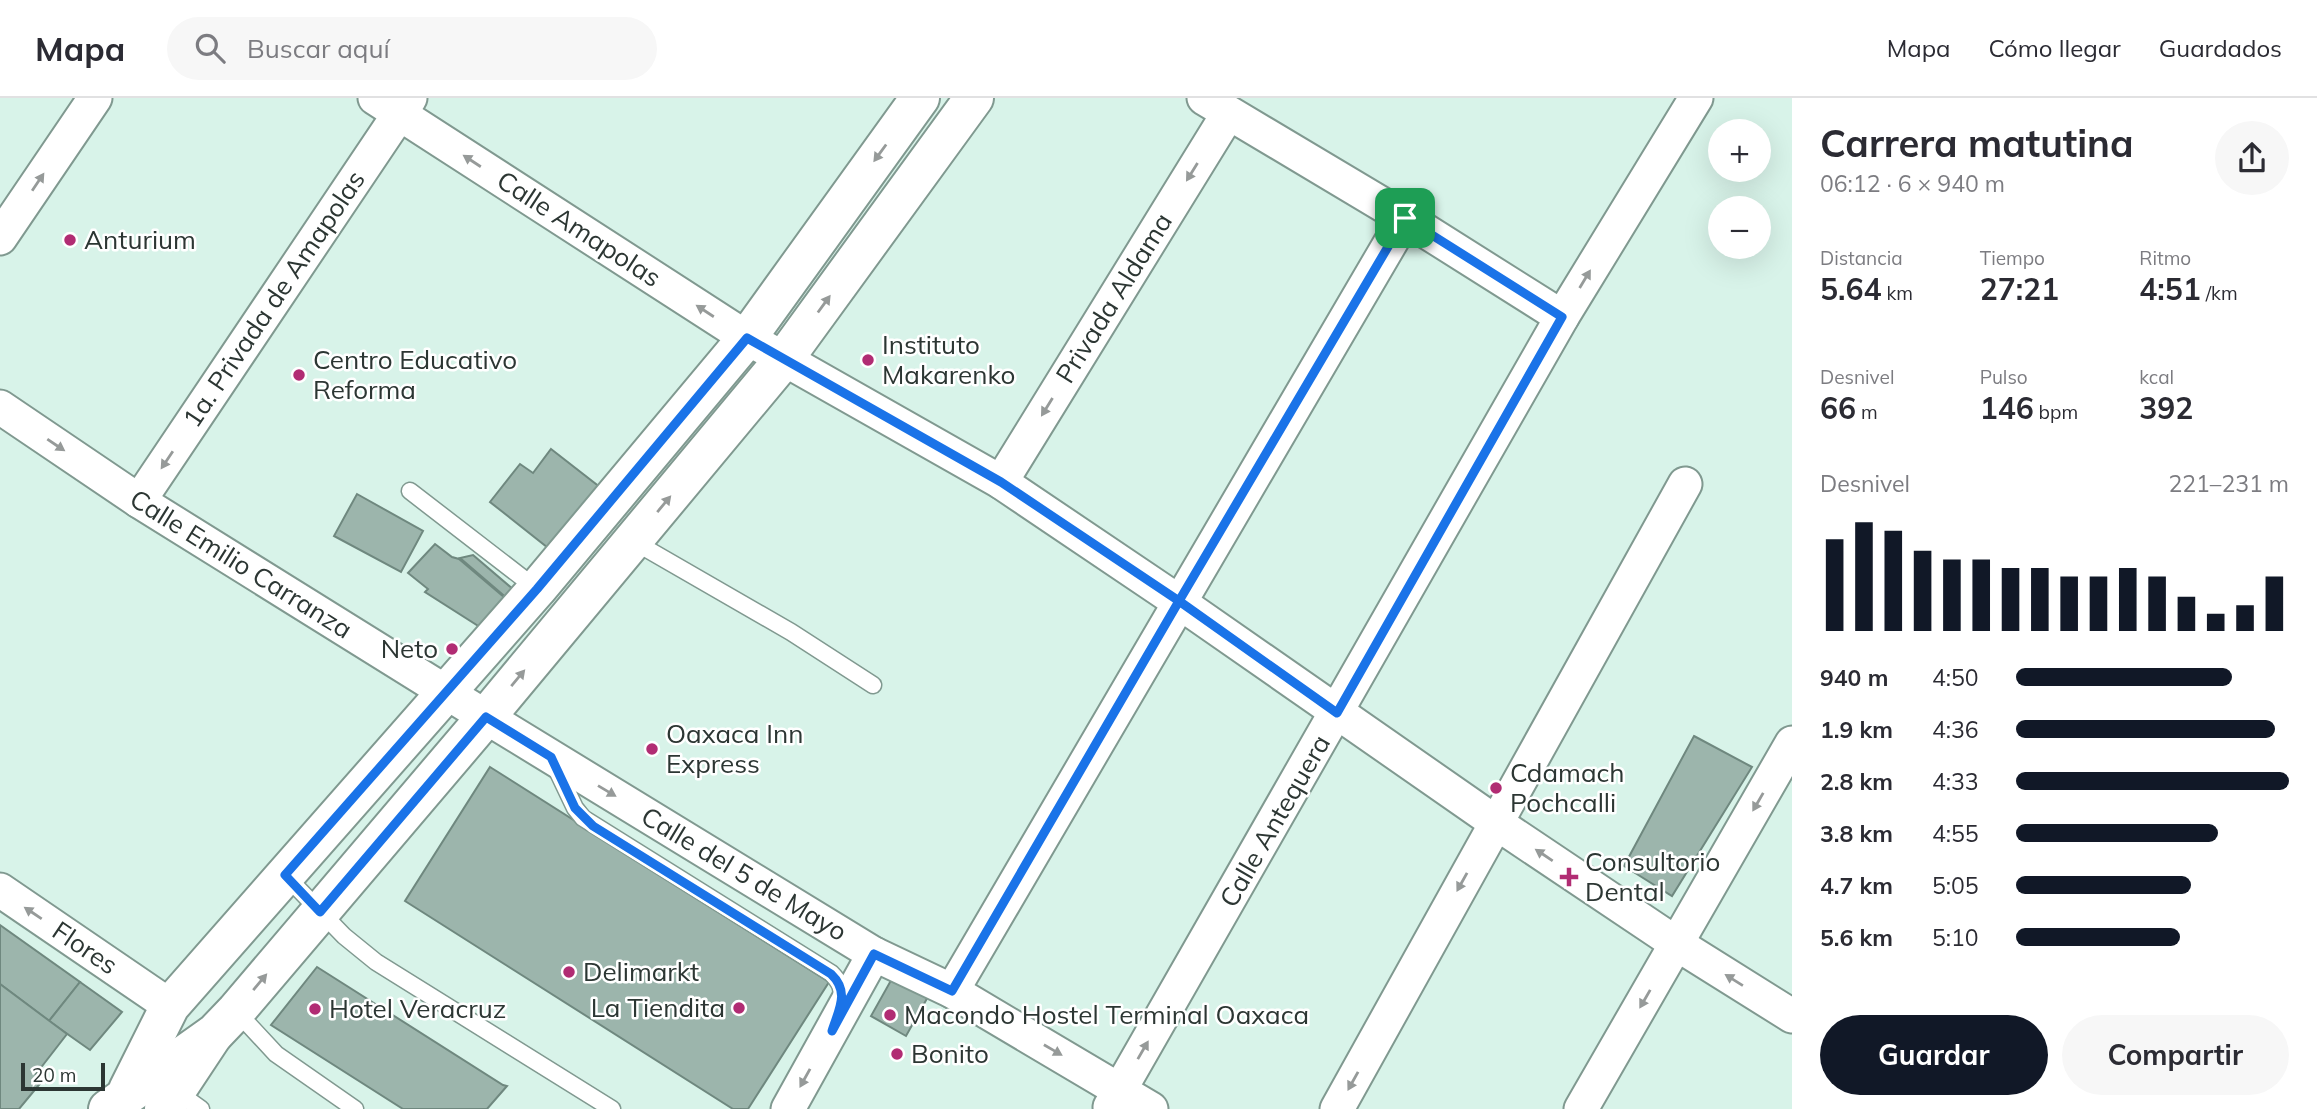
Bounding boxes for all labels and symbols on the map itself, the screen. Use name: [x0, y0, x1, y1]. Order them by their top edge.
one-way arrow: [873, 144, 887, 162]
one-way arrow: [463, 154, 482, 167]
one-way arrow: [1186, 162, 1199, 181]
street label: Calle Amapolas: [491, 163, 667, 294]
street label: 1a. Privada de Amapolas: [175, 164, 372, 433]
one-way arrow: [32, 172, 45, 192]
pin: [1375, 188, 1435, 248]
street label: Privada Aldama: [1048, 207, 1179, 389]
place label: Anturium: [84, 223, 196, 256]
marker: Anturium: [62, 232, 78, 248]
one-way arrow: [1579, 269, 1592, 288]
one-way arrow: [817, 295, 831, 313]
one-way arrow: [695, 304, 715, 317]
place label: Instituto Makarenko: [882, 328, 1015, 391]
place label: Centro Educativo Reforma: [313, 343, 517, 406]
marker: Instituto Makarenko: [860, 352, 876, 368]
marker: Centro Educativo Reforma: [291, 367, 307, 383]
one-way arrow: [1041, 397, 1054, 417]
one-way arrow: [47, 438, 66, 451]
one-way arrow: [161, 450, 174, 469]
street label: Calle Emilio Carranza: [124, 482, 359, 645]
one-way arrow: [656, 495, 671, 512]
place label: Neto: [381, 632, 438, 665]
marker: Neto: [444, 641, 460, 657]
one-way arrow: [510, 669, 526, 687]
place label: Oaxaca Inn Express: [666, 717, 803, 780]
street label: Calle Antequera: [1212, 729, 1337, 913]
marker: Oaxaca Inn Express: [644, 741, 660, 757]
place label: Cdamach Pochcalli: [1510, 756, 1625, 819]
marker: Cdamach Pochcalli: [1488, 780, 1504, 796]
one-way arrow: [597, 784, 616, 797]
one-way arrow: [1752, 792, 1764, 812]
street label: Calle del 5 de Mayo: [635, 799, 853, 948]
place label: Consultorio Dental: [1585, 845, 1720, 908]
one-way arrow: [1535, 848, 1553, 862]
marker: Consultorio Dental: [1559, 867, 1579, 887]
one-way arrow: [1456, 872, 1468, 892]
one-way arrow: [24, 906, 42, 920]
street label: Flores: [46, 914, 124, 981]
place label: Delimarkt: [583, 955, 699, 988]
marker: Delimarkt: [561, 964, 577, 980]
one-way arrow: [1724, 973, 1744, 986]
one-way arrow: [252, 974, 267, 991]
one-way arrow: [1639, 990, 1651, 1009]
place label: La Tiendita: [591, 991, 725, 1024]
place label: Hotel Veracruz: [329, 992, 506, 1025]
place label: Macondo Hostel Terminal Oaxaca: [904, 998, 1309, 1031]
marker: La Tiendita: [731, 1000, 747, 1016]
marker: Hotel Veracruz: [307, 1001, 323, 1017]
marker: Macondo Hostel Terminal Oaxaca: [882, 1007, 898, 1023]
place label: Bonito: [911, 1037, 989, 1070]
one-way arrow: [1137, 1040, 1149, 1060]
one-way arrow: [1043, 1044, 1062, 1056]
marker: Bonito: [889, 1046, 905, 1062]
scale bar: [21, 1060, 105, 1092]
one-way arrow: [799, 1068, 811, 1088]
one-way arrow: [1347, 1072, 1359, 1092]

